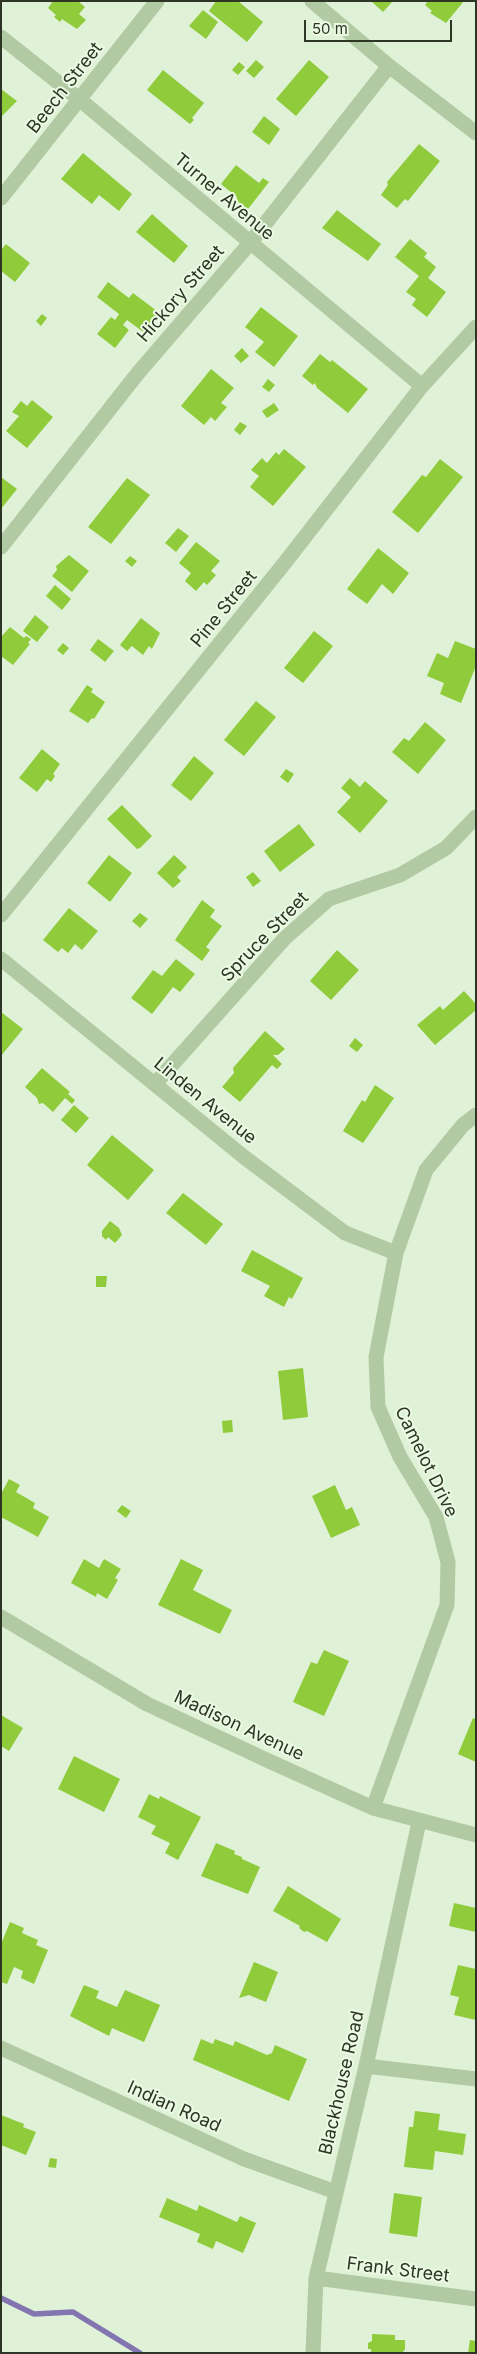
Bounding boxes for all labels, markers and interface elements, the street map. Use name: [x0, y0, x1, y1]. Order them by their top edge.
scale bar: [307, 10, 454, 42]
text: 50 m: [312, 19, 348, 38]
street label: Beech Street: [23, 38, 107, 138]
street label: Turner Avenue: [169, 149, 279, 245]
street label: Hickory Street: [133, 241, 229, 347]
street label: Pine Street: [186, 566, 262, 652]
street label: Spruce Street: [217, 888, 313, 986]
street label: Linden Avenue: [149, 1053, 261, 1149]
street label: Camelot Drive: [390, 1403, 462, 1521]
street label: Madison Avenue: [171, 1686, 307, 1766]
street label: Blackhouse Road: [315, 2009, 369, 2157]
street label: Indian Road: [124, 2077, 224, 2137]
street label: Frank Street: [345, 2253, 451, 2287]

